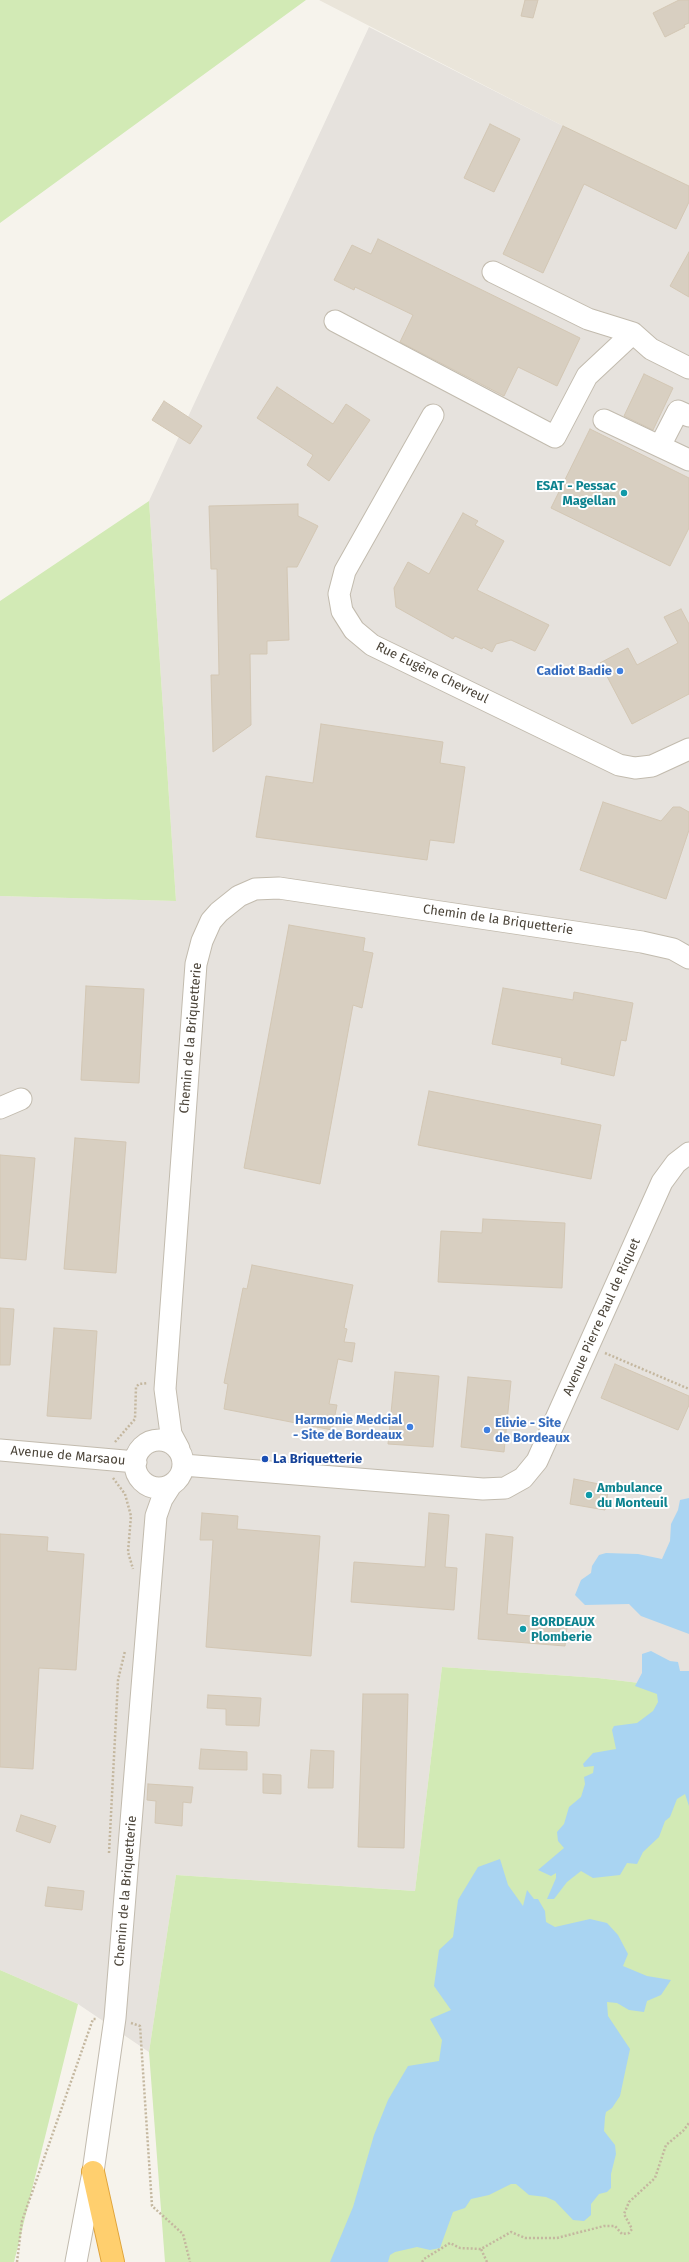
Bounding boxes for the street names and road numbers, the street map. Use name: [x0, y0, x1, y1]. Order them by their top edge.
street label: Rue Eugène Chevreul: [373, 639, 491, 707]
street label: Chemin de la Briquetterie: [422, 902, 574, 938]
street label: Chemin de la Briquetterie: [177, 962, 205, 1114]
street label: Avenue Pierre Paul de Riquet: [560, 1236, 644, 1398]
street label: Avenue de Marsaou: [10, 1443, 126, 1469]
street label: Chemin de la Briquetterie: [112, 1815, 140, 1967]

